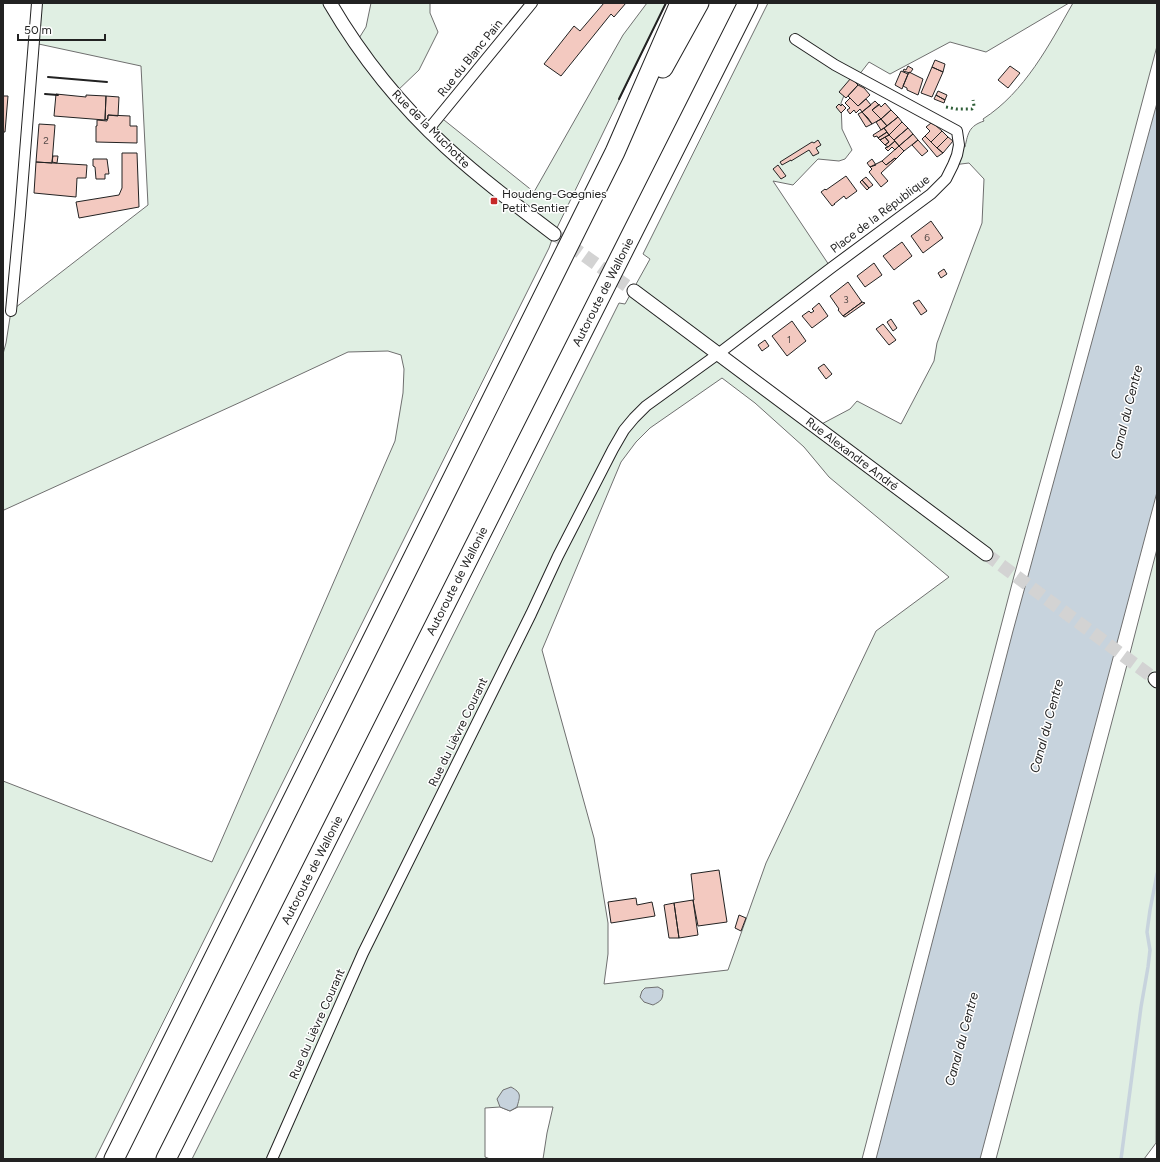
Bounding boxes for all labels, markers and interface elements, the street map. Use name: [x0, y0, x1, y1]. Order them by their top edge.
scale bar: [18, 16, 105, 42]
street label: Rue du Blanc Pain: [435, 16, 506, 99]
text: 50 m: [24, 23, 52, 37]
street label: Rue de la Muchotte: [389, 87, 473, 171]
house number: 2: [43, 134, 49, 147]
street label: Place de la République: [828, 172, 933, 256]
place label: Houdeng-Gœgnies Petit Sentier: [502, 187, 607, 215]
marker: Houdeng-Gœgnies Petit Sentier: [489, 196, 499, 206]
house number: 6: [924, 231, 930, 244]
street label: Autoroute de Wallonie: [570, 235, 637, 349]
house number: 3: [843, 293, 849, 306]
house number: 1: [787, 333, 791, 346]
water label: Canal du Centre: [1108, 364, 1145, 461]
street label: Rue Alexandre André: [803, 415, 901, 494]
street label: Autoroute de Wallonie: [424, 524, 491, 638]
street label: Rue du Lièvre Courant: [426, 675, 491, 789]
water label: Canal du Centre: [1027, 678, 1066, 775]
street label: Autoroute de Wallonie: [279, 813, 346, 927]
street label: Rue du Lièvre Courant: [286, 966, 348, 1081]
water label: Canal du Centre: [942, 991, 981, 1088]

